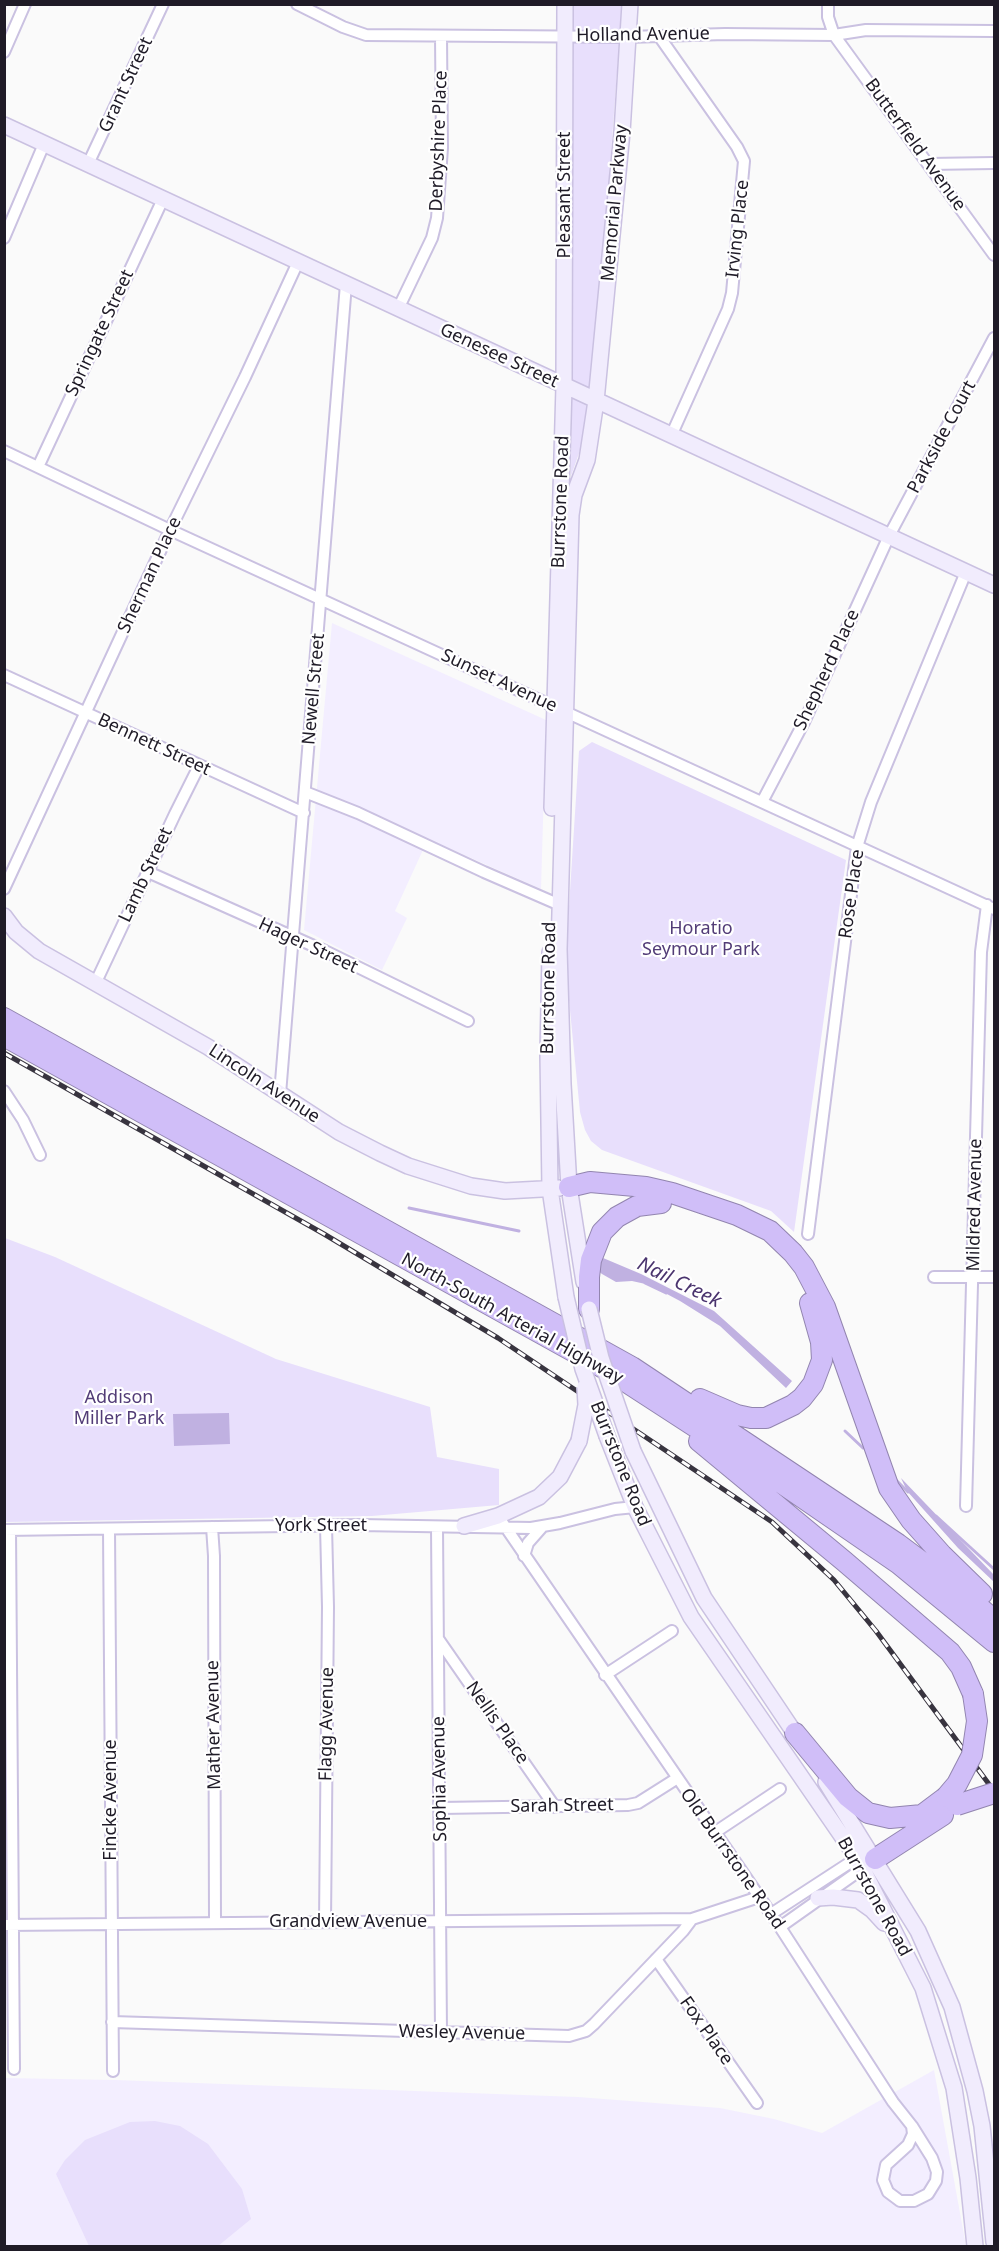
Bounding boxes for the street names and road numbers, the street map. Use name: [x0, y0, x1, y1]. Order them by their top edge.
street label: Holland Avenue: [576, 23, 710, 47]
street label: Grant Street: [94, 34, 158, 136]
street label: Derbyshire Place: [426, 70, 452, 212]
street label: Butterfield Avenue: [860, 75, 970, 215]
street label: Memorial Parkway: [597, 124, 633, 282]
street label: Pleasant Street: [554, 131, 576, 259]
street label: Irving Place: [722, 179, 754, 279]
street label: Springate Street: [61, 266, 139, 400]
street label: Genesee Street: [436, 319, 562, 393]
street label: Parkside Court: [903, 377, 981, 497]
street label: Burrstone Road: [548, 435, 574, 569]
street label: Sherman Place: [114, 513, 186, 637]
street label: Shepherd Place: [790, 606, 864, 734]
street label: Newell Street: [298, 632, 330, 746]
street label: Sunset Avenue: [438, 645, 560, 717]
street label: Bennett Street: [94, 709, 214, 781]
street label: Lamb Street: [115, 824, 177, 926]
street label: Rose Place: [835, 848, 869, 940]
street label: Hager Street: [255, 914, 361, 978]
street label: Burrstone Road: [537, 921, 561, 1055]
street label: Lincoln Avenue: [204, 1040, 324, 1128]
street label: Mildred Avenue: [963, 1138, 987, 1272]
street label: North-South Arterial Highway: [397, 1249, 627, 1389]
street label: Burrstone Road: [585, 1398, 655, 1530]
street label: York Street: [275, 1515, 367, 1537]
street label: Mather Avenue: [202, 1660, 226, 1790]
street label: Flagg Avenue: [315, 1667, 339, 1781]
street label: Nellis Place: [461, 1678, 533, 1768]
street label: Sophia Avenue: [428, 1716, 452, 1842]
street label: Fincke Avenue: [100, 1739, 122, 1861]
street label: Old Burrstone Road: [675, 1784, 789, 1934]
street label: Sarah Street: [510, 1794, 614, 1818]
street label: Burrstone Road: [832, 1834, 916, 1960]
street label: Grandview Avenue: [269, 1911, 427, 1933]
street label: Fox Place: [675, 1993, 737, 2069]
street label: Wesley Avenue: [398, 2021, 526, 2045]

